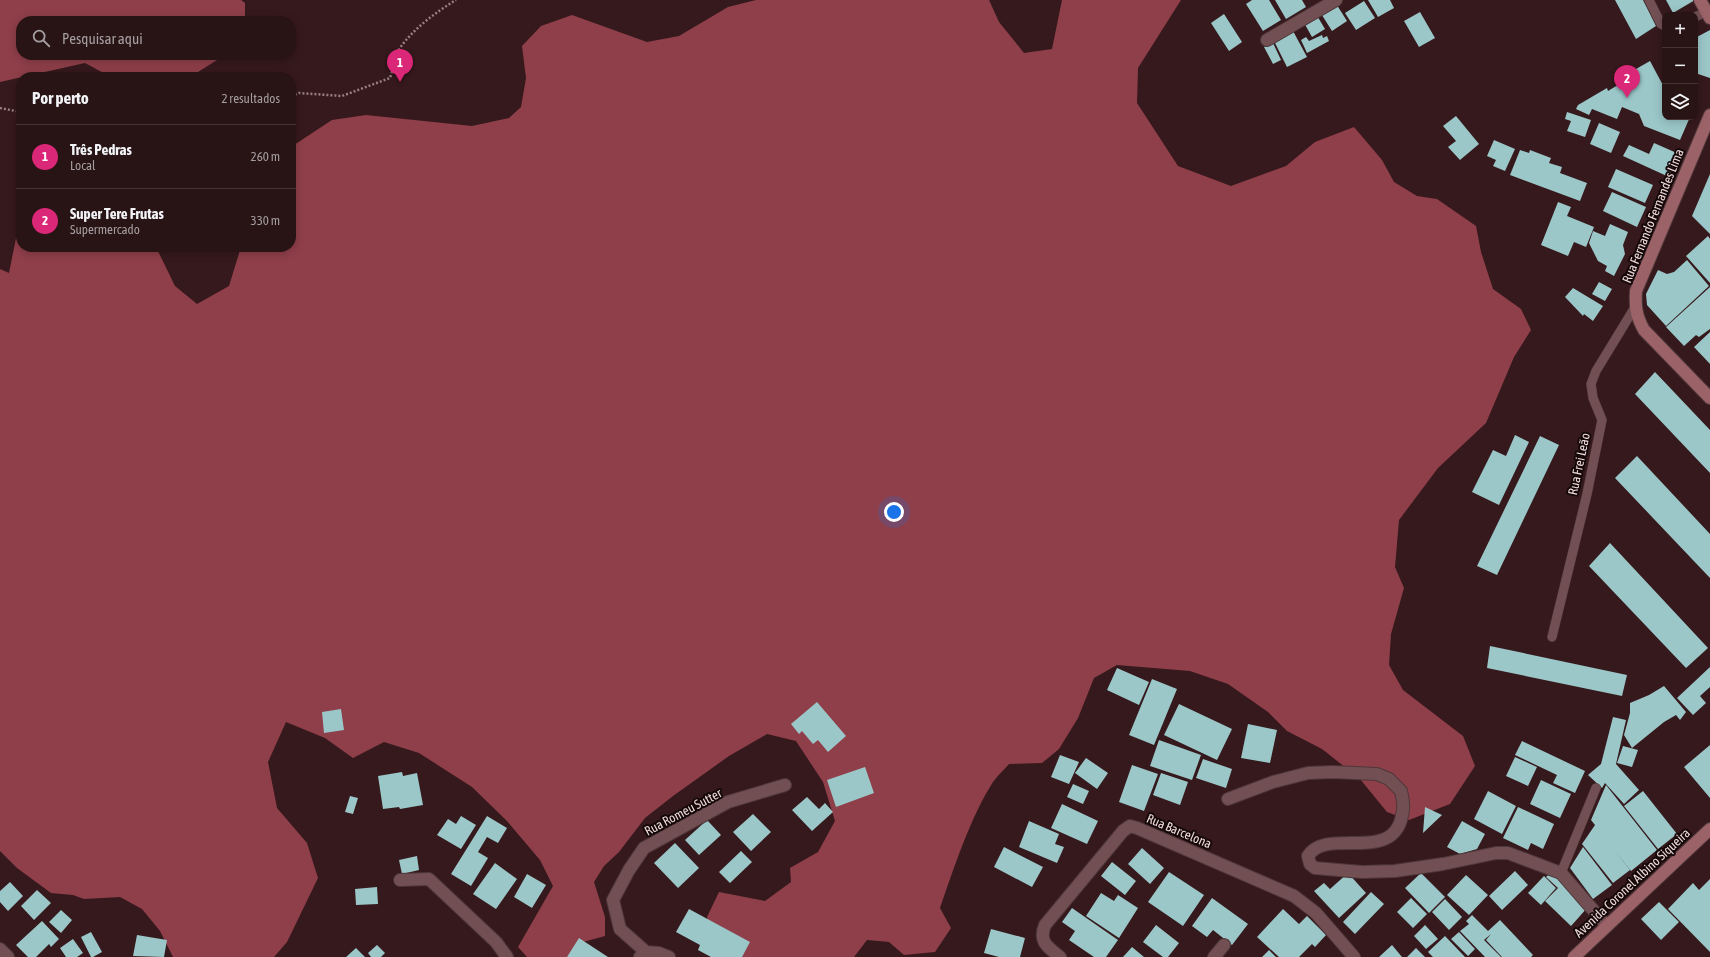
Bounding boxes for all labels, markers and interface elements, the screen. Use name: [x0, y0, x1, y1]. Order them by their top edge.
map controls: [1662, 12, 1698, 120]
button: +: [1662, 12, 1698, 48]
search box: [16, 16, 296, 60]
icon: search: [30, 27, 52, 49]
text: Pesquisar aqui: [62, 30, 143, 47]
button: −: [1662, 48, 1698, 84]
pin: 1: [387, 49, 413, 82]
pin: 2: [1614, 65, 1640, 98]
button: layers: [1662, 84, 1698, 120]
text: Por perto: [32, 88, 89, 108]
text: 2 resultados: [221, 91, 280, 106]
text: Três Pedras: [70, 141, 132, 158]
street label: Rua Fernando Fernandes Lima: [1619, 147, 1687, 285]
text: 1: [42, 149, 48, 164]
text: 260 m: [251, 149, 280, 164]
text: Local: [70, 158, 95, 173]
text: Super Tere Frutas: [70, 205, 164, 222]
text: 2: [42, 213, 48, 228]
text: 330 m: [251, 213, 280, 228]
text: Supermercado: [70, 222, 140, 237]
street label: Rua Frei Leão: [1565, 432, 1593, 496]
your location: [884, 502, 904, 522]
street label: Rua Romeu Sutter: [642, 785, 724, 839]
street label: Rua Barcelona: [1144, 811, 1214, 851]
street label: Avenida Coronel Albino Siqueira: [1571, 825, 1693, 941]

